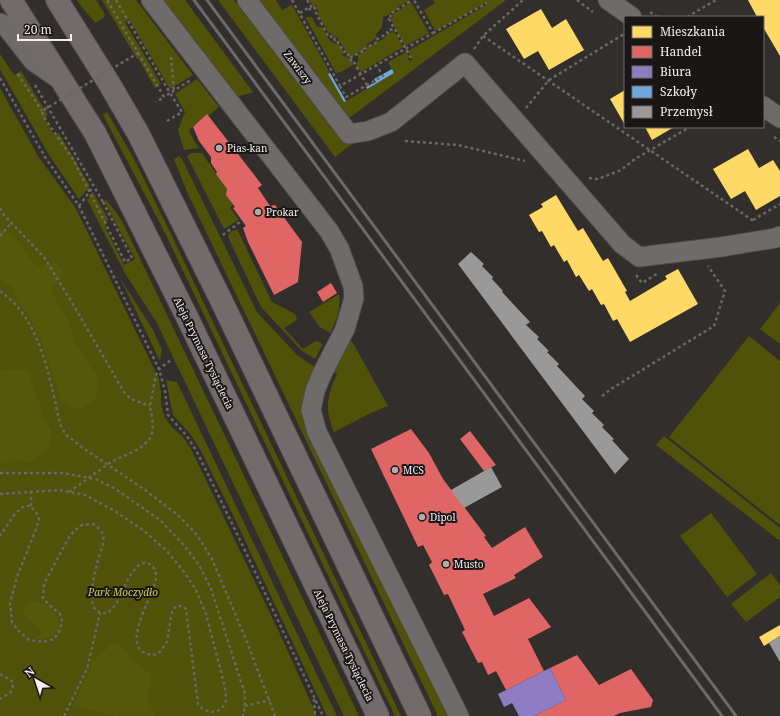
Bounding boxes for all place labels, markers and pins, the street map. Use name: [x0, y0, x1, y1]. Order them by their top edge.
place label: Pias-kan: [227, 141, 268, 155]
marker: Pias-kan: [214, 143, 224, 153]
place label: Prokar: [266, 205, 299, 219]
marker: Prokar: [253, 207, 263, 217]
place label: MCS: [403, 463, 424, 477]
marker: MCS: [390, 465, 400, 475]
place label: Dipol: [430, 510, 455, 524]
marker: Dipol: [417, 512, 427, 522]
place label: Musto: [454, 557, 484, 571]
marker: Musto: [441, 559, 451, 569]

